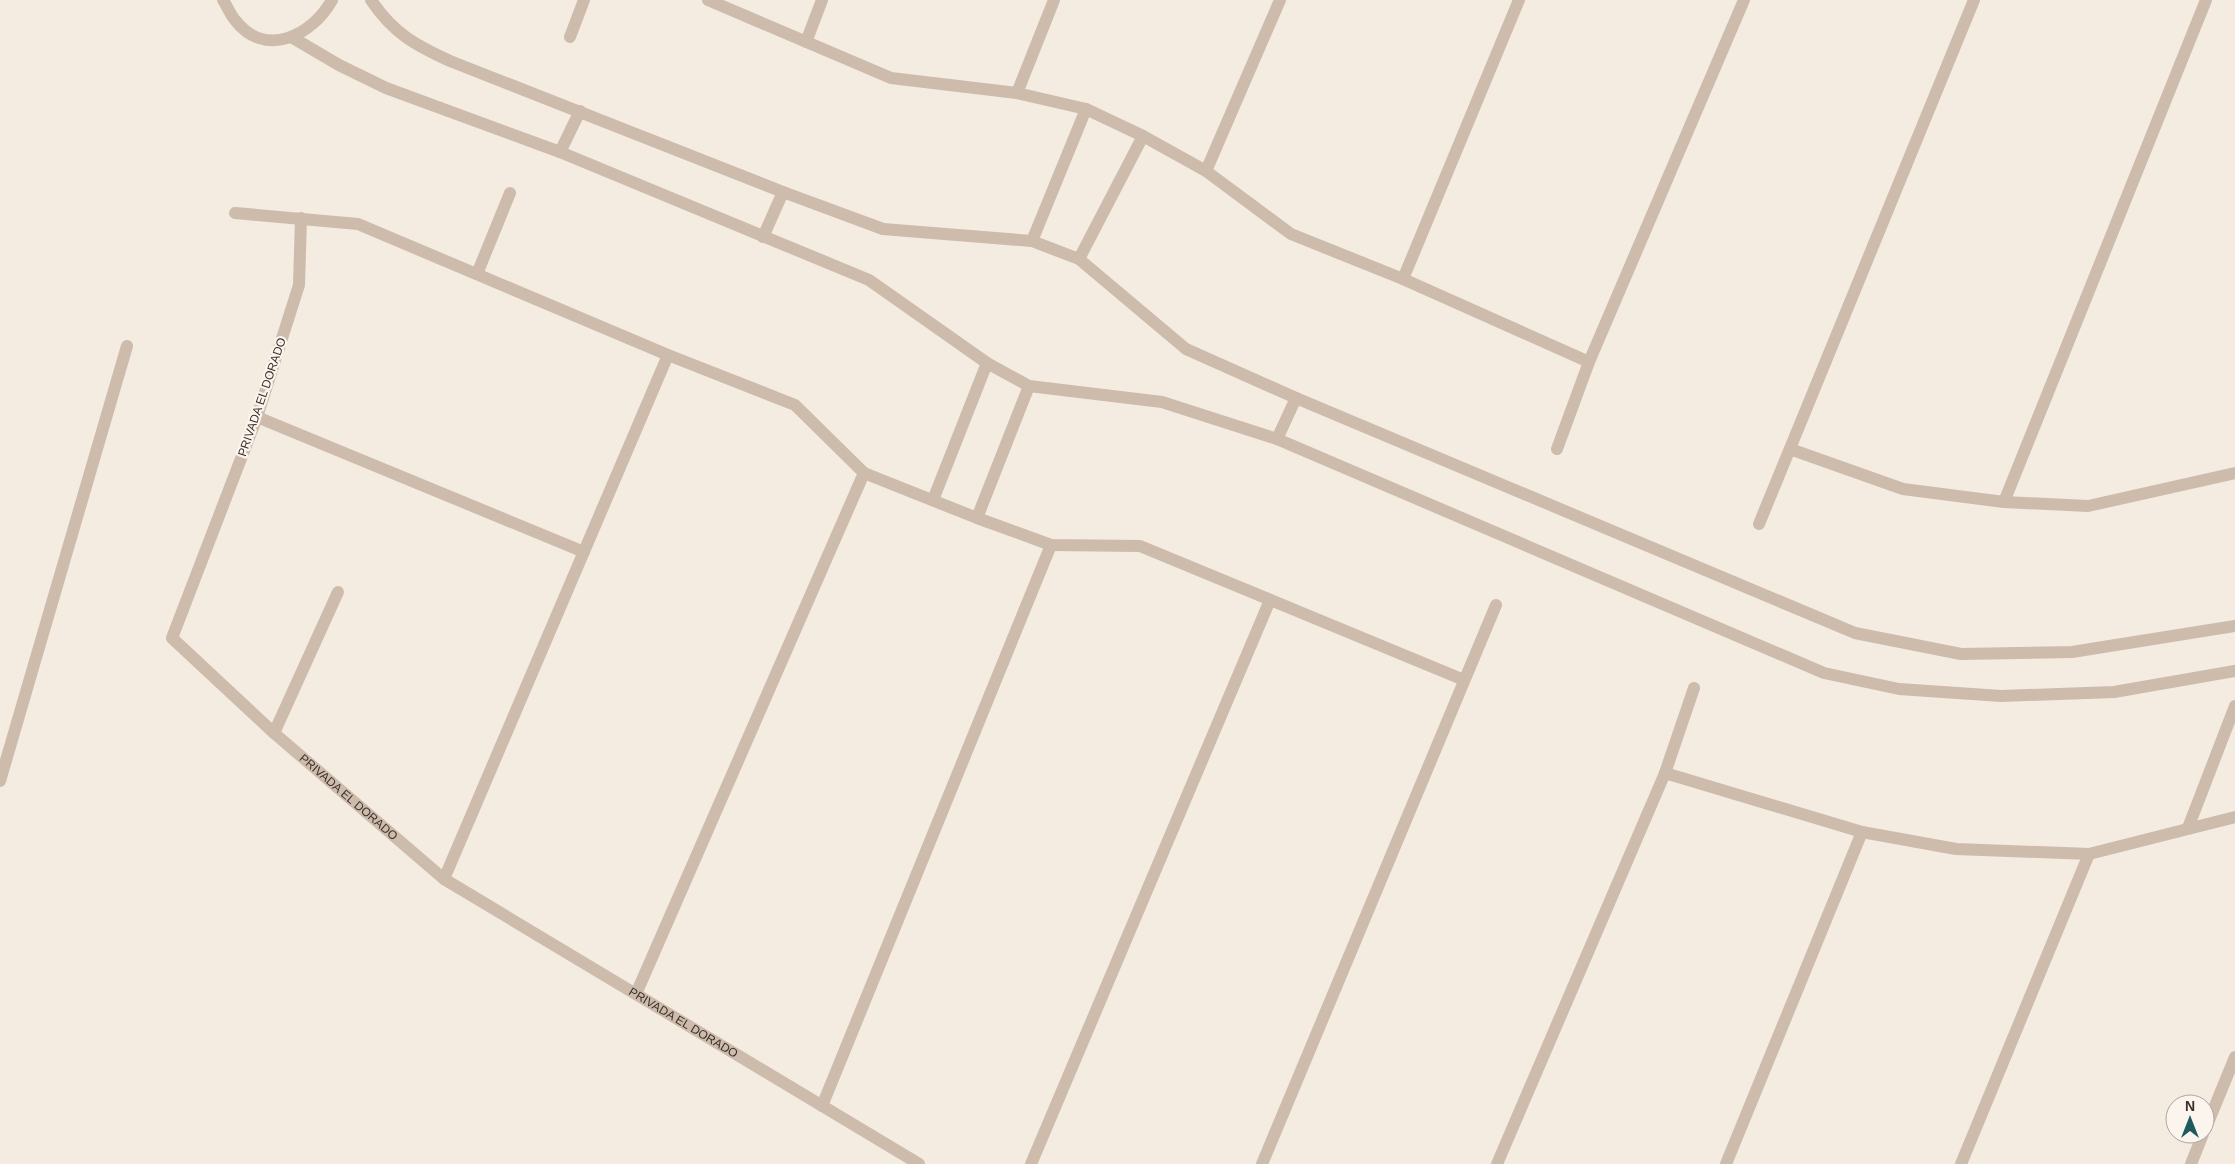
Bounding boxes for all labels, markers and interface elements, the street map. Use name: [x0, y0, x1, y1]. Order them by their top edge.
street label: PRIVADA EL DORADO: [235, 336, 289, 458]
street label: PRIVADA EL DORADO: [297, 751, 400, 843]
street label: PRIVADA EL DORADO: [626, 985, 741, 1061]
north arrow: [2165, 1094, 2215, 1144]
text: N: [2185, 1098, 2195, 1114]

